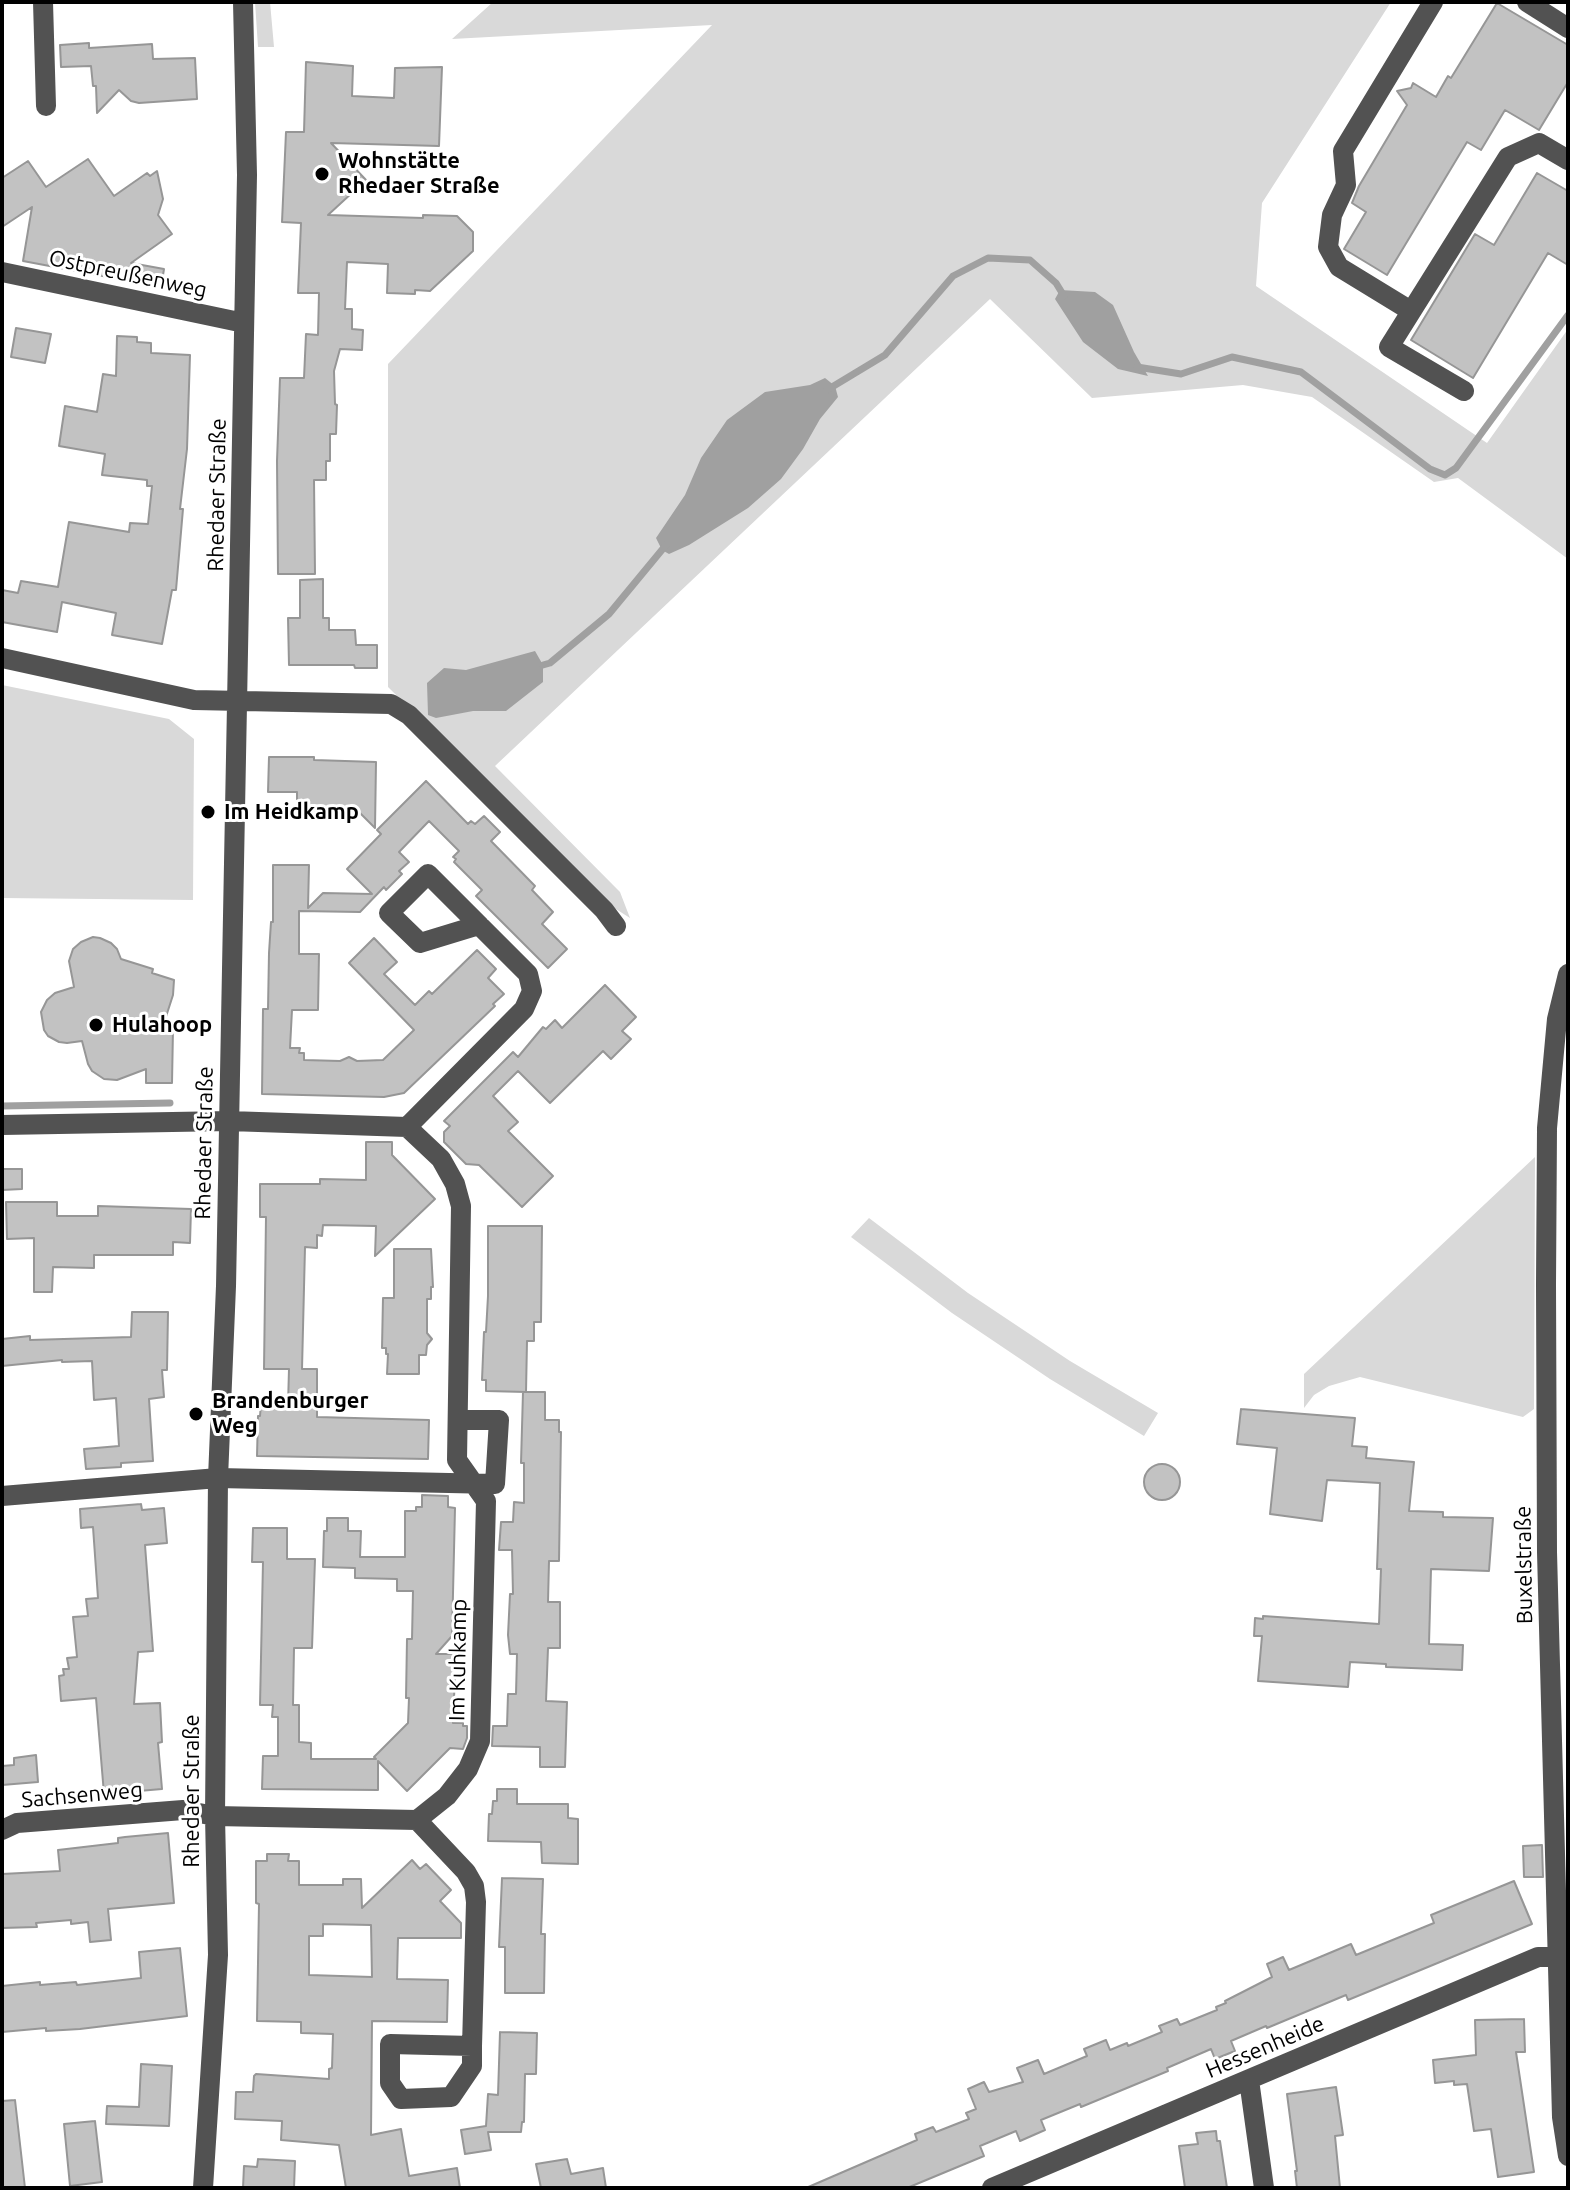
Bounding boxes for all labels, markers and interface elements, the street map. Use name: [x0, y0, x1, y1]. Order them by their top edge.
place label: Wohnstätte Rhedaer Straße: [338, 148, 500, 200]
marker: Wohnstätte Rhedaer Straße: [313, 165, 331, 183]
street label: Ostpreußenweg: [47, 244, 209, 304]
street label: Rhedaer Straße: [202, 418, 232, 572]
place label: Im Heidkamp: [224, 799, 359, 825]
marker: Im Heidkamp: [199, 803, 217, 821]
place label: Hulahoop: [112, 1012, 212, 1038]
marker: Hulahoop: [87, 1016, 105, 1034]
street label: Rhedaer Straße: [189, 1066, 219, 1220]
place label: Brandenburger Weg: [212, 1388, 369, 1440]
marker: Brandenburger Weg: [187, 1405, 205, 1423]
street label: Buxelstraße: [1510, 1506, 1538, 1624]
street label: Im Kuhkamp: [444, 1599, 472, 1721]
street label: Rhedaer Straße: [179, 1714, 205, 1868]
street label: Sachsenweg: [20, 1777, 144, 1813]
street label: Hessenheide: [1202, 2010, 1328, 2084]

